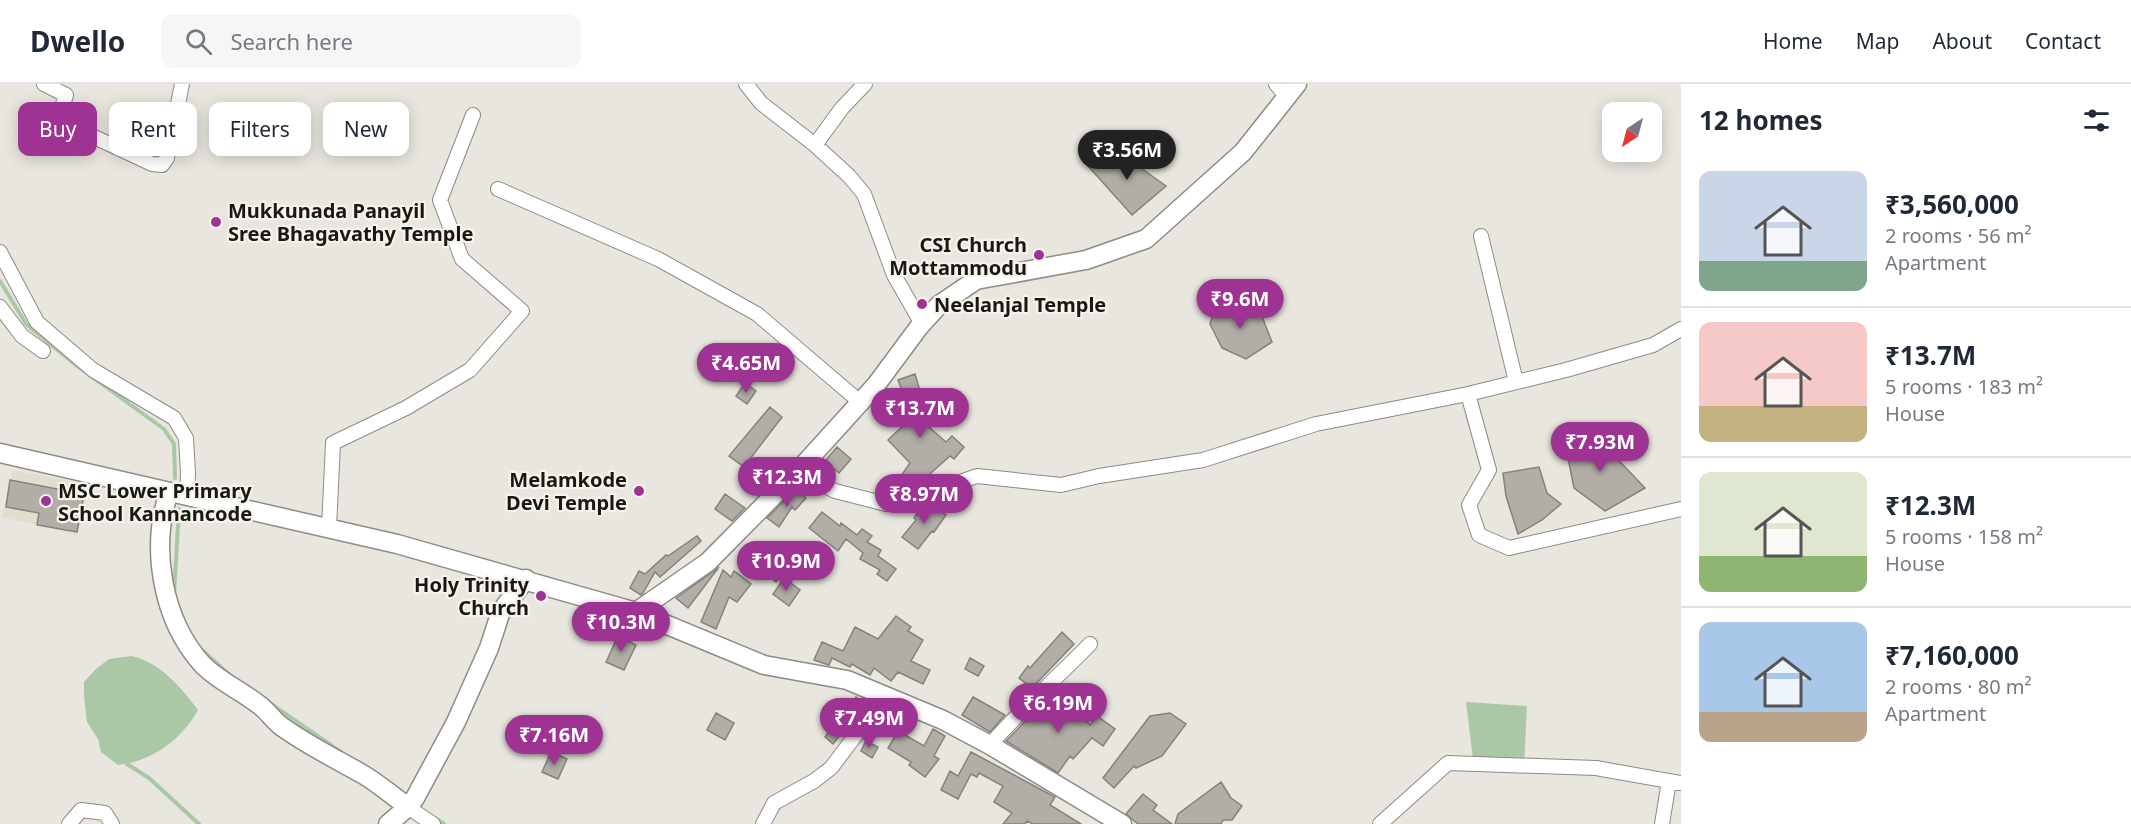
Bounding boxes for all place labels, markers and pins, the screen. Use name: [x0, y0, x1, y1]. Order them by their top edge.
pin: ₹3.56M: [1078, 130, 1176, 181]
place label: Mukkunada Panayil Sree Bhagavathy Temple: [228, 197, 473, 247]
marker: Mukkunada Panayil Sree Bhagavathy Temple: [209, 215, 223, 229]
place label: CSI Church Mottammodu: [889, 231, 1027, 281]
marker: CSI Church Mottammodu: [1032, 248, 1046, 262]
pin: ₹9.6M: [1198, 279, 1282, 330]
place label: Neelanjal Temple: [934, 291, 1106, 318]
marker: Neelanjal Temple: [915, 297, 929, 311]
pin: ₹4.65M: [697, 343, 795, 394]
pin: ₹13.7M: [871, 388, 969, 439]
pin: ₹7.93M: [1551, 422, 1649, 473]
pin: ₹12.3M: [738, 457, 836, 508]
place label: Melamkode Devi Temple: [506, 466, 627, 516]
pin: ₹8.97M: [875, 474, 973, 525]
place label: MSC Lower Primary School Kannancode: [58, 477, 252, 527]
marker: Melamkode Devi Temple: [632, 484, 646, 498]
marker: MSC Lower Primary School Kannancode: [39, 494, 53, 508]
pin: ₹10.9M: [737, 541, 835, 592]
place label: Holy Trinity Church: [414, 571, 530, 621]
marker: Holy Trinity Church: [534, 589, 548, 603]
pin: ₹10.3M: [572, 602, 670, 653]
pin: ₹6.19M: [1009, 683, 1107, 734]
pin: ₹7.49M: [820, 698, 918, 749]
pin: ₹7.16M: [505, 715, 603, 766]

